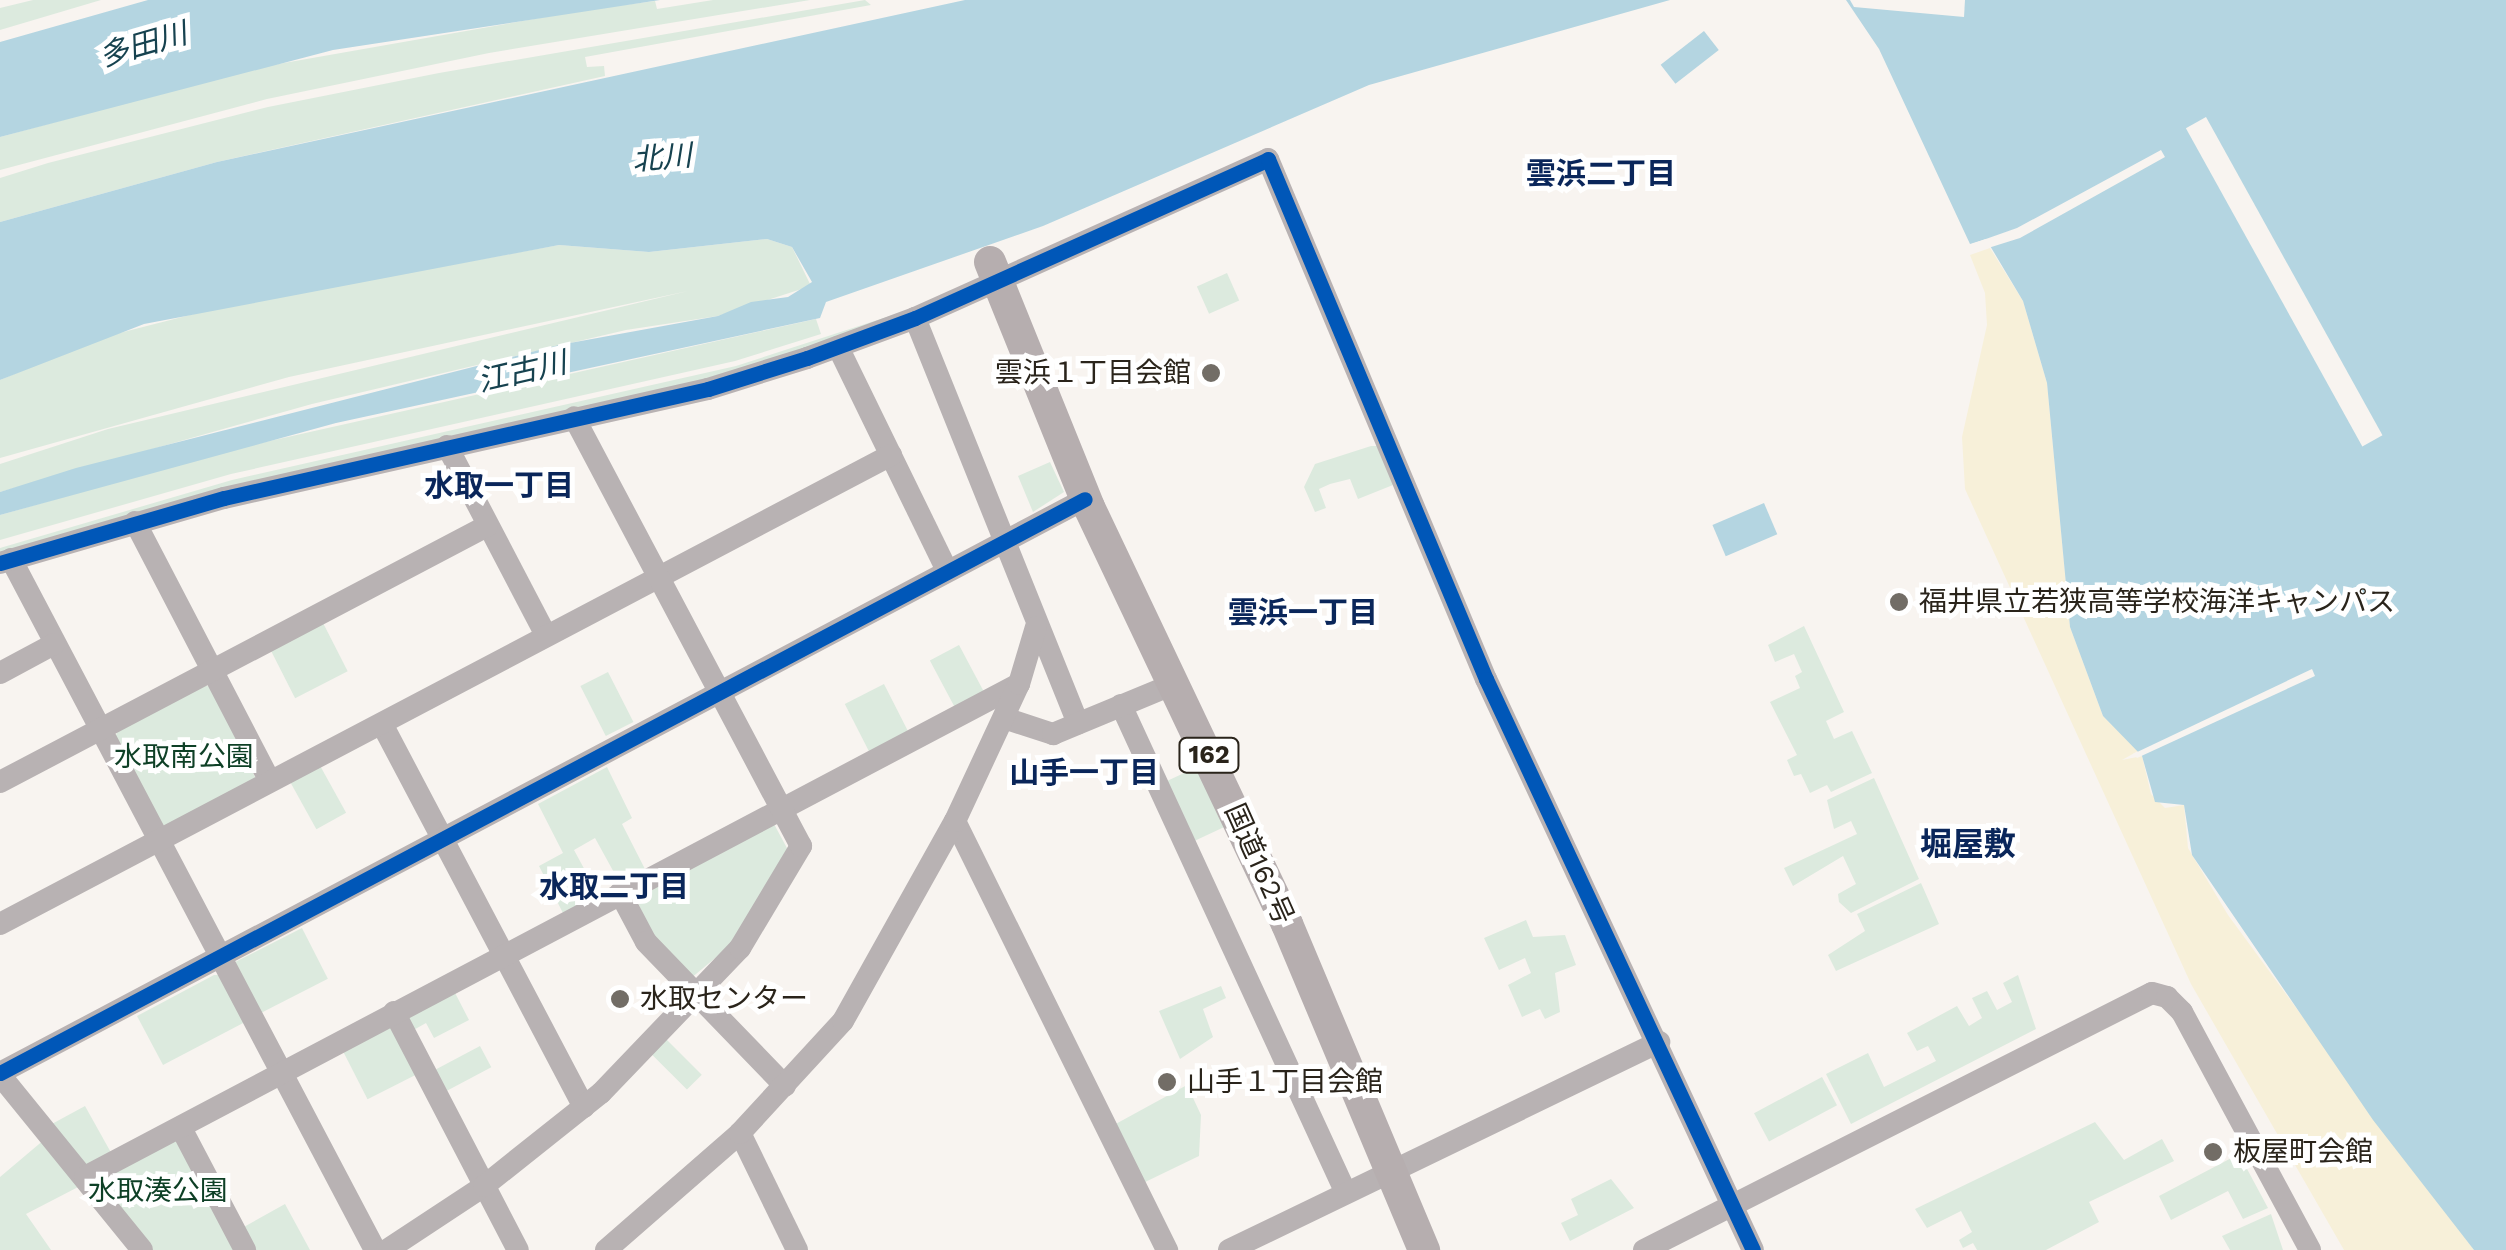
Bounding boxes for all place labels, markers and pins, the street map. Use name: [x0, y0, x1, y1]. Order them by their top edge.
place label: 雲浜１丁目会館: [995, 356, 1191, 390]
marker: 雲浜１丁目会館: [1200, 362, 1222, 384]
place label: 福井県立若狭高等学校海洋キャンパス: [1919, 585, 2395, 619]
marker: 福井県立若狭高等学校海洋キャンパス: [1888, 591, 1910, 613]
place label: 水取センター: [640, 982, 808, 1016]
marker: 水取センター: [609, 988, 631, 1010]
place label: 山手１丁目会館: [1187, 1065, 1383, 1099]
marker: 山手１丁目会館: [1156, 1071, 1178, 1093]
place label: 板屋町会館: [2233, 1135, 2373, 1169]
marker: 板屋町会館: [2202, 1141, 2224, 1163]

